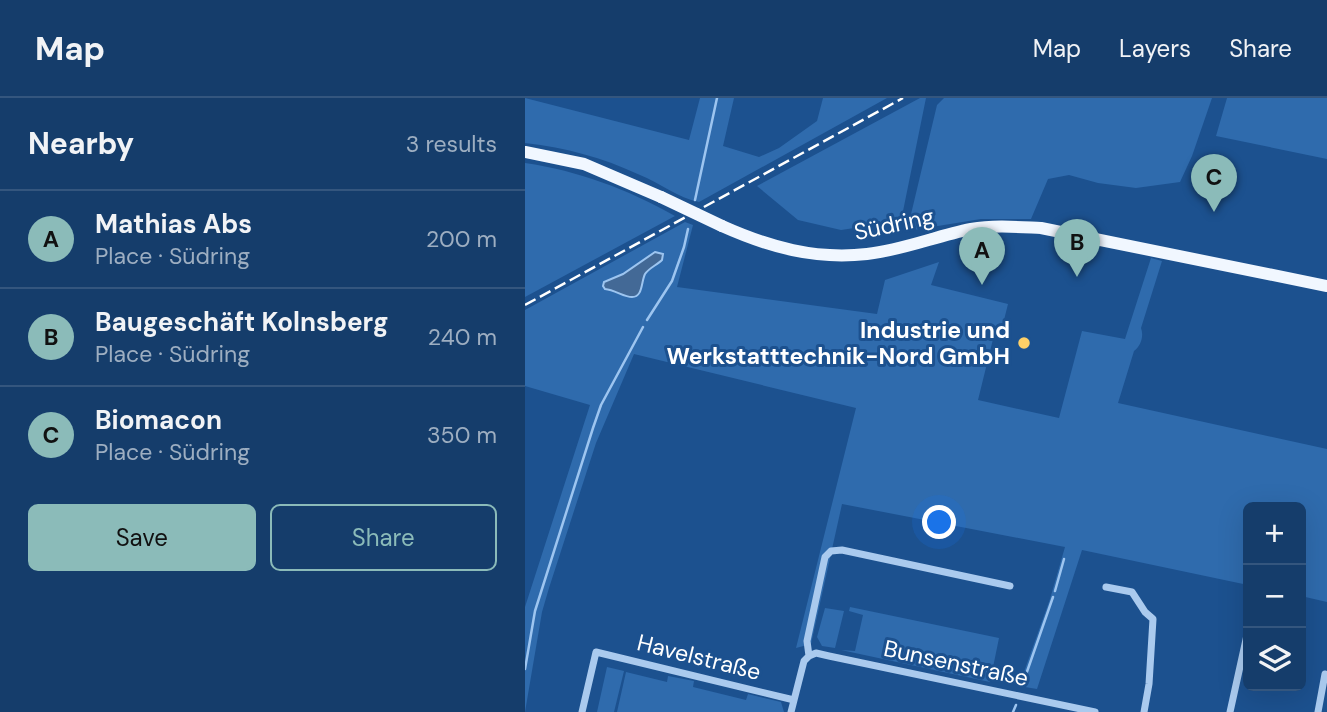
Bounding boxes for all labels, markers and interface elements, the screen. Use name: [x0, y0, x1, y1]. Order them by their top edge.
text: Map: [35, 27, 105, 70]
text: Map: [1033, 33, 1081, 64]
text: Layers: [1119, 33, 1191, 64]
text: Share: [1229, 33, 1292, 64]
text: Nearby: [28, 124, 134, 163]
text: 3 results: [406, 129, 497, 159]
pin: C: [1191, 154, 1237, 212]
street label: Südring: [851, 201, 937, 247]
text: Mathias Abs: [95, 207, 252, 241]
pin: B: [1054, 219, 1100, 277]
text: A: [43, 224, 59, 254]
text: 200 m: [426, 224, 497, 254]
pin: A: [959, 227, 1005, 285]
text: Place · Südring: [95, 241, 250, 271]
text: Baugeschäft Kolnsberg: [95, 305, 388, 339]
place label: Industrie und Werkstatttechnik-Nord GmbH: [666, 315, 1010, 371]
text: B: [44, 322, 58, 352]
text: 240 m: [428, 322, 497, 352]
marker: Industrie und Werkstatttechnik-Nord GmbH: [1016, 335, 1032, 351]
text: Place · Südring: [95, 339, 250, 369]
text: Biomacon: [95, 403, 222, 437]
text: C: [43, 420, 59, 450]
text: 350 m: [427, 420, 497, 450]
text: Place · Südring: [95, 437, 250, 467]
map controls: [1243, 502, 1306, 691]
button: +: [1243, 502, 1306, 565]
button: Save: [28, 504, 256, 571]
button: Share: [270, 504, 497, 571]
your location: [922, 505, 956, 539]
button: −: [1243, 565, 1306, 628]
street label: Havelstraße: [634, 627, 764, 687]
button: layers: [1243, 628, 1306, 691]
street label: Bunsenstraße: [881, 633, 1031, 693]

